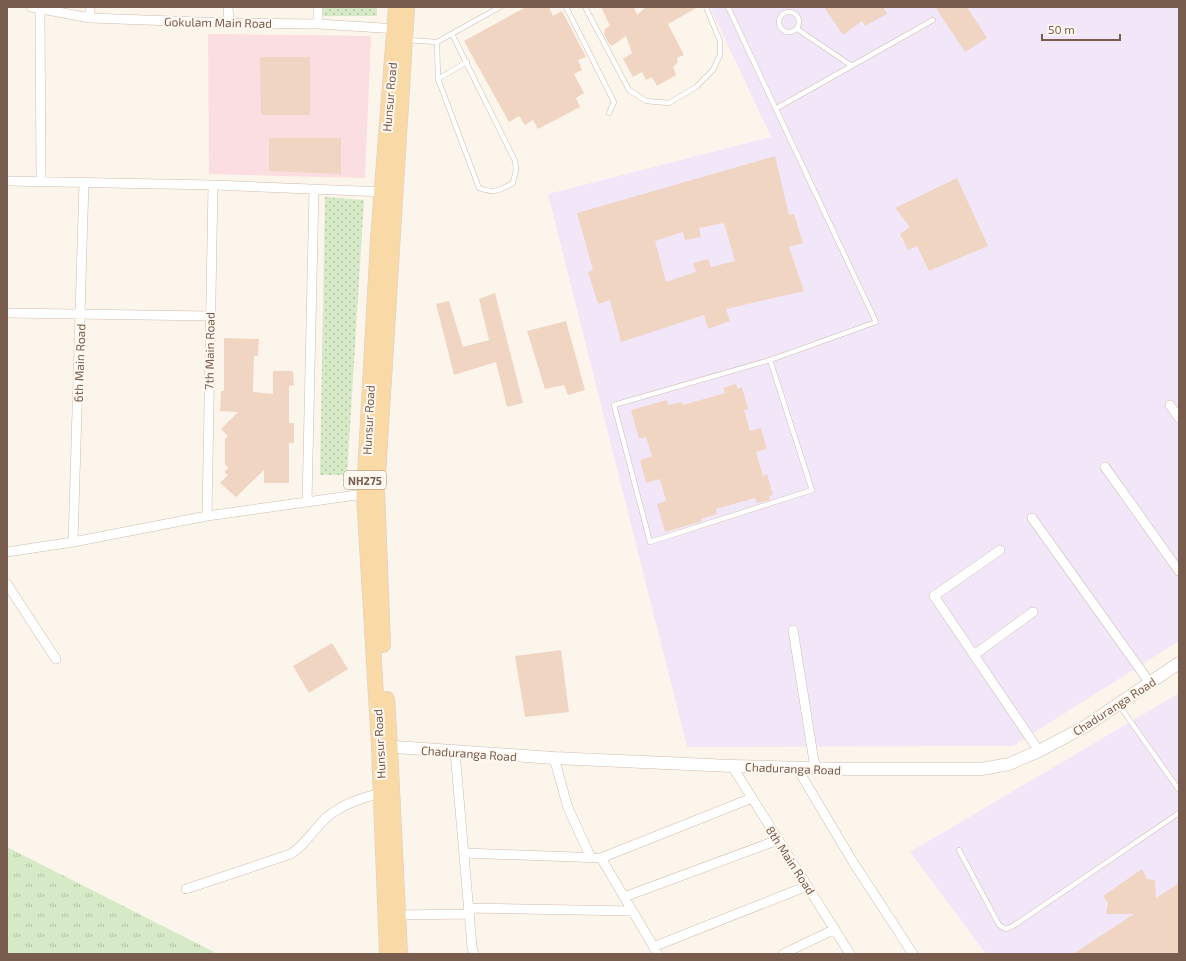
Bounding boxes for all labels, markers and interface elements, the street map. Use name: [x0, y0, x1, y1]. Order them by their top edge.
street label: Gokulam Main Road: [164, 14, 272, 30]
scale bar: [1042, 16, 1120, 42]
text: 50 m: [1048, 22, 1075, 36]
street label: Hunsur Road: [379, 62, 399, 132]
street label: 7th Main Road: [201, 312, 217, 390]
street label: 6th Main Road: [71, 324, 87, 402]
street label: Hunsur Road: [359, 385, 377, 455]
road number: NH275: [344, 471, 386, 489]
street label: Chaduranga Road: [1070, 674, 1158, 738]
street label: Hunsur Road: [370, 709, 388, 779]
street label: Chaduranga Road: [421, 743, 517, 763]
street label: Chaduranga Road: [745, 759, 841, 777]
street label: 8th Main Road: [764, 823, 818, 897]

